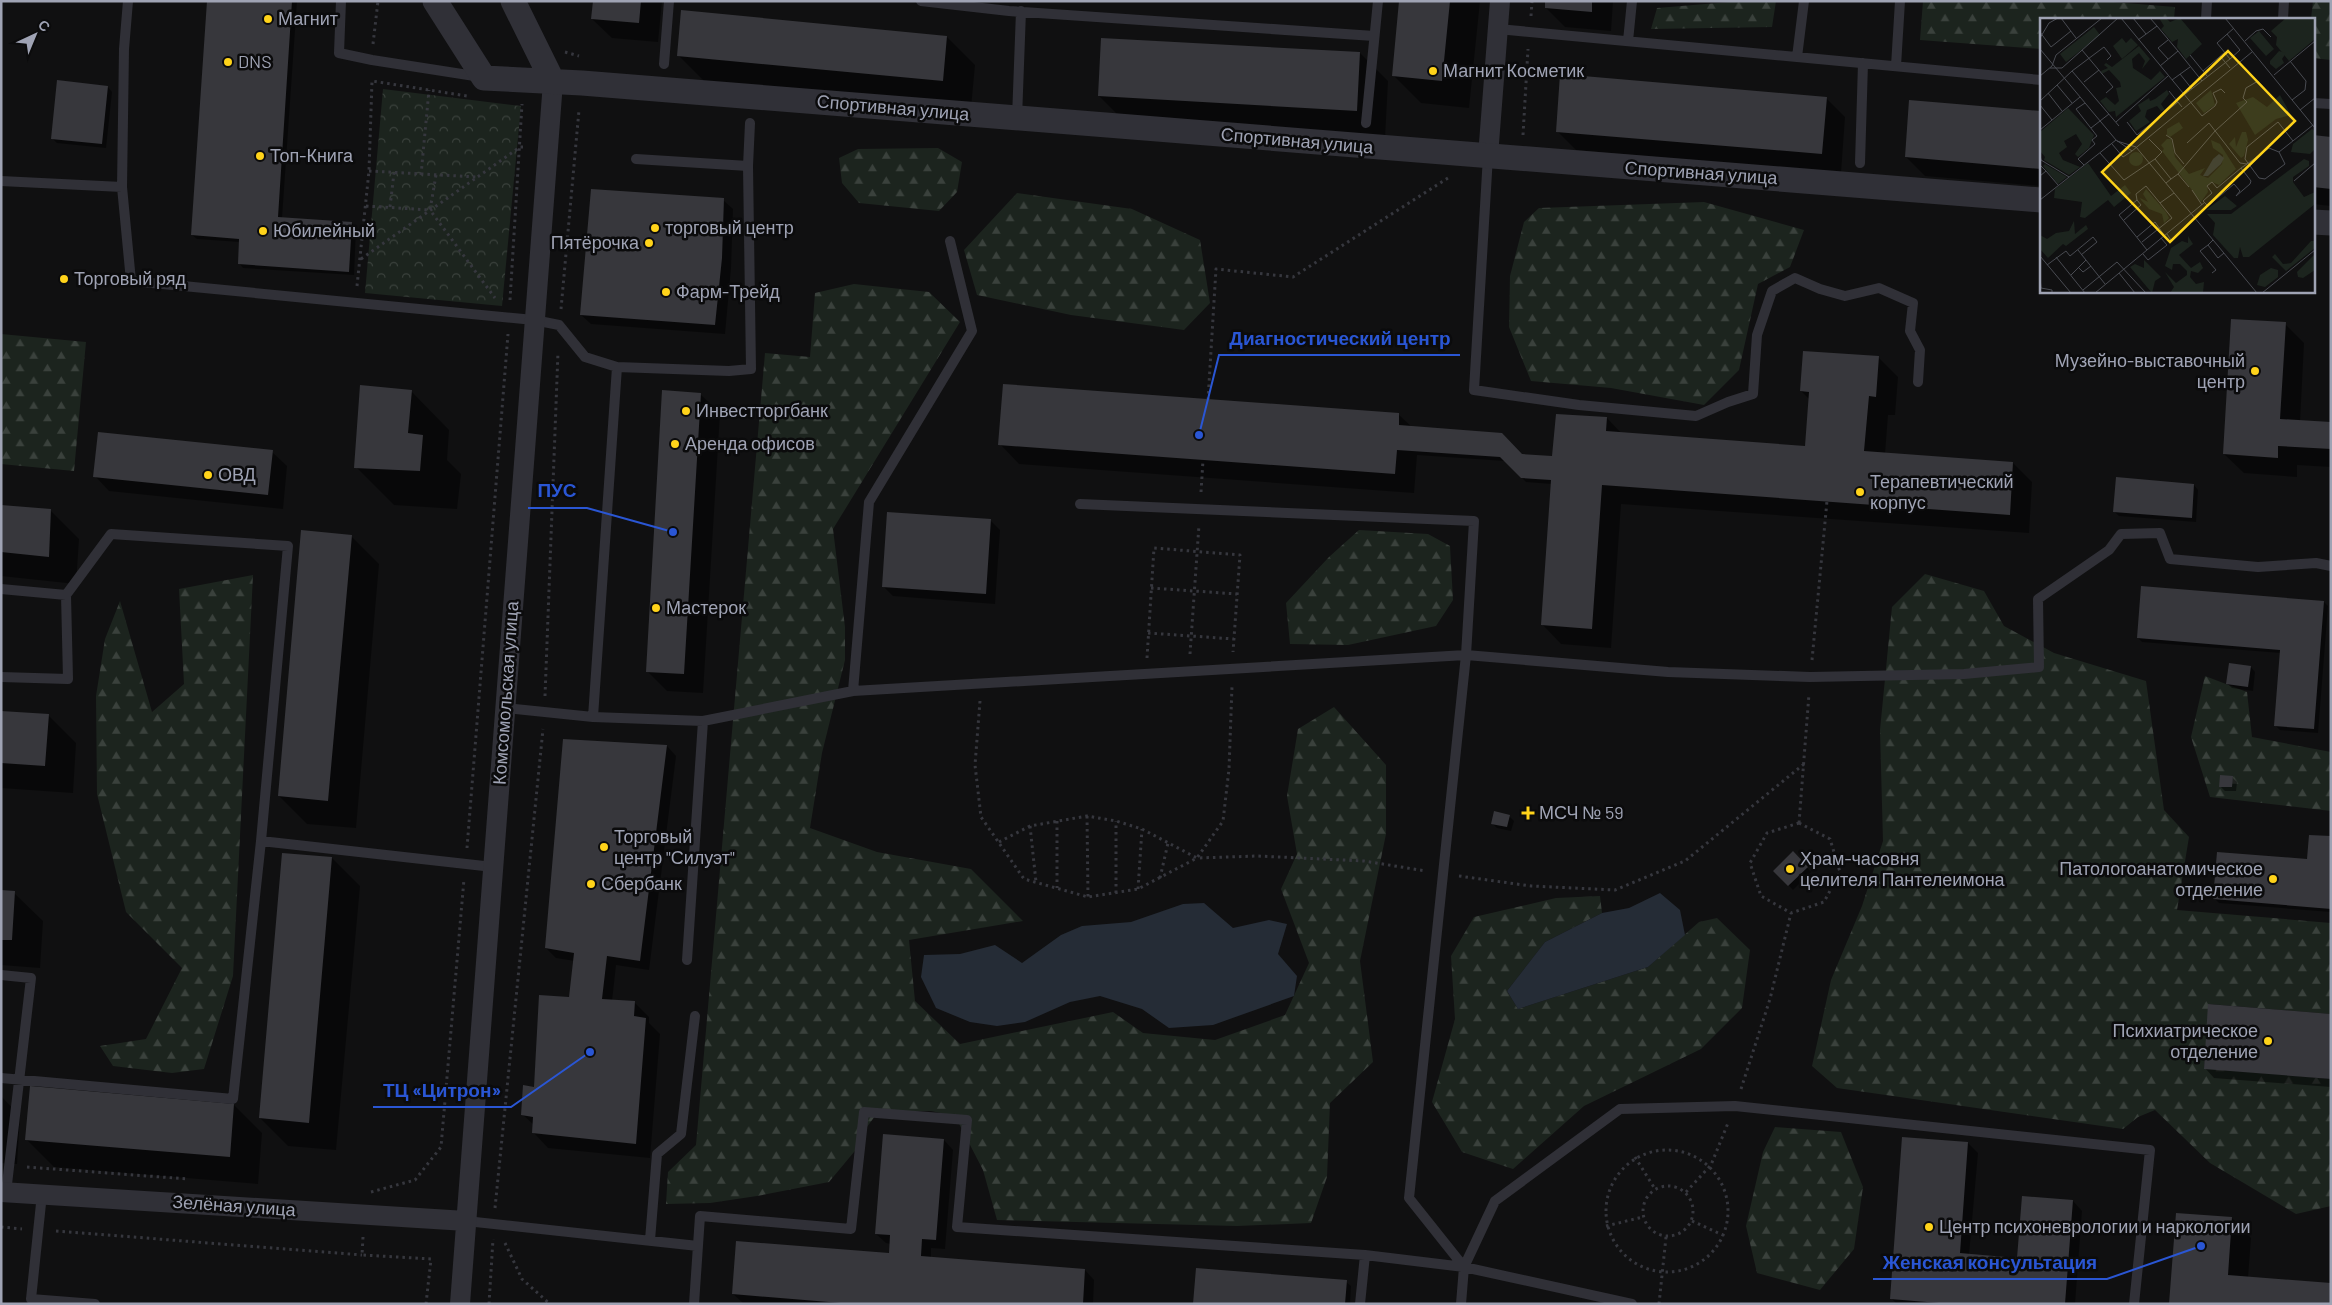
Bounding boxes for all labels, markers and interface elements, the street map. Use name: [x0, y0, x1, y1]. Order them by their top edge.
place label: Магнит: [278, 7, 338, 29]
north arrow: [10, 10, 60, 60]
marker: Магнит: [262, 13, 274, 25]
text: С: [35, 16, 54, 35]
inset map: [2040, 18, 2314, 292]
place label: DNS: [238, 50, 272, 72]
marker: DNS: [222, 56, 234, 68]
place label: Магнит Косметик: [1443, 59, 1584, 81]
marker: Магнит Косметик: [1427, 65, 1439, 77]
street label: Спортивная улица: [816, 89, 971, 125]
street label: Спортивная улица: [1220, 122, 1375, 158]
place label: Топ-Книга: [270, 144, 354, 166]
marker: Топ-Книга: [254, 150, 266, 162]
street label: Спортивная улица: [1624, 156, 1779, 188]
place label: торговый центр: [665, 216, 794, 238]
place label: Юбилейный: [273, 219, 375, 241]
marker: торговый центр: [649, 222, 661, 234]
marker: Юбилейный: [257, 225, 269, 237]
place label: Пятёрочка: [551, 231, 640, 253]
marker: Пятёрочка: [643, 237, 655, 249]
place label: Торговый ряд: [74, 267, 187, 289]
marker: Торговый ряд: [58, 273, 70, 285]
place label: Фарм-Трейд: [676, 280, 780, 302]
marker: Фарм-Трейд: [660, 286, 672, 298]
callout: Диагностический центр: [1219, 321, 1460, 355]
text: Диагностический центр: [1229, 326, 1451, 349]
place label: Музейно-выставочный центр: [2055, 349, 2245, 392]
marker: Музейно-выставочный центр: [2249, 365, 2261, 377]
place label: Инвестторгбанк: [696, 399, 828, 421]
marker: Инвестторгбанк: [680, 405, 692, 417]
place label: Аренда офисов: [685, 432, 815, 454]
marker: Аренда офисов: [669, 438, 681, 450]
place label: ОВД: [218, 463, 256, 485]
marker: ОВД: [202, 469, 214, 481]
place label: Терапевтический корпус: [1870, 470, 2014, 513]
callout: ПУС: [528, 474, 587, 508]
text: ПУС: [537, 478, 577, 501]
marker: Терапевтический корпус: [1854, 486, 1866, 498]
place label: Мастерок: [666, 596, 746, 618]
street label: Комсомольская улица: [488, 599, 522, 786]
marker: Мастерок: [650, 602, 662, 614]
place label: МСЧ № 59: [1539, 801, 1624, 823]
marker: МСЧ № 59: [1521, 806, 1535, 820]
place label: Торговый центр "Силуэт": [614, 825, 735, 868]
marker: Торговый центр "Силуэт": [598, 841, 610, 853]
place label: Храм-часовня целителя Пантелеимона: [1800, 847, 2006, 890]
place label: Патологоанатомическое отделение: [2059, 857, 2263, 900]
marker: Храм-часовня целителя Пантелеимона: [1784, 863, 1796, 875]
place label: Сбербанк: [601, 872, 682, 894]
marker: Патологоанатомическое отделение: [2267, 873, 2279, 885]
marker: Сбербанк: [585, 878, 597, 890]
place label: Психиатрическое отделение: [2113, 1019, 2258, 1062]
marker: Психиатрическое отделение: [2262, 1035, 2274, 1047]
callout: ТЦ «Цитрон»: [373, 1073, 511, 1107]
text: ТЦ «Цитрон»: [383, 1078, 501, 1101]
street label: Зелёная улица: [172, 1190, 297, 1220]
place label: Центр психоневрологии и наркологии: [1939, 1215, 2251, 1237]
marker: Центр психоневрологии и наркологии: [1923, 1221, 1935, 1233]
callout: Женская консультация: [1873, 1245, 2107, 1279]
text: Женская консультация: [1882, 1250, 2097, 1273]

